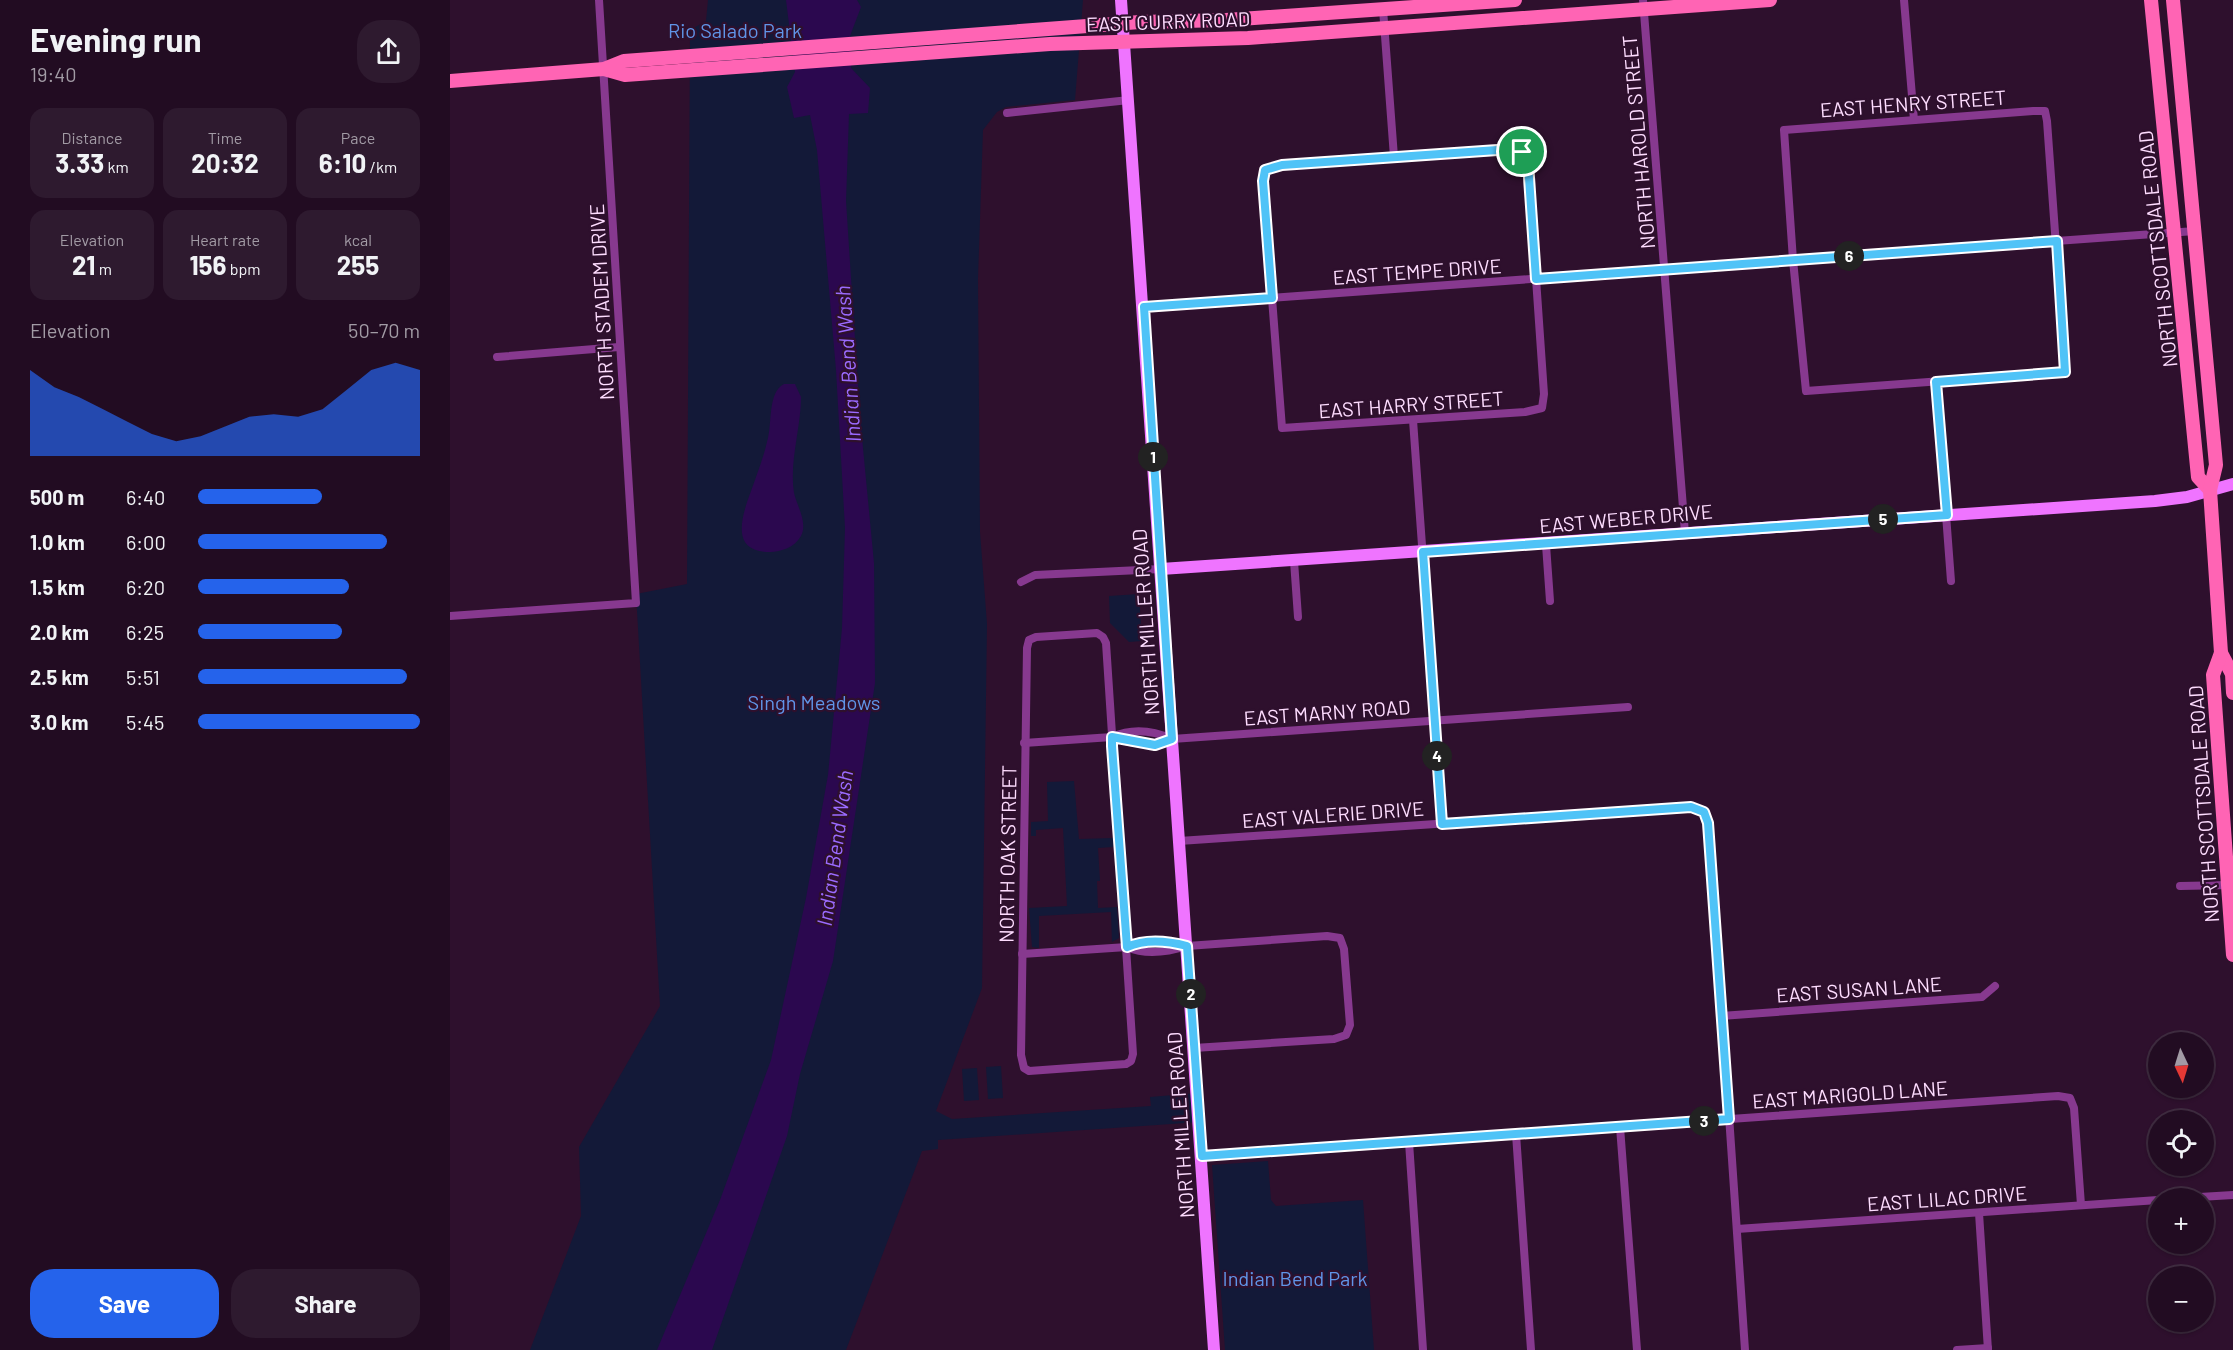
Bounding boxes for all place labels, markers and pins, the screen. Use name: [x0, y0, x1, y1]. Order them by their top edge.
pin: [1496, 126, 1547, 177]
pin: 6: [1834, 241, 1864, 271]
pin: 1: [1138, 442, 1168, 472]
pin: 5: [1868, 504, 1898, 534]
pin: 4: [1422, 741, 1452, 771]
pin: 2: [1176, 979, 1206, 1009]
pin: 3: [1689, 1106, 1719, 1136]

